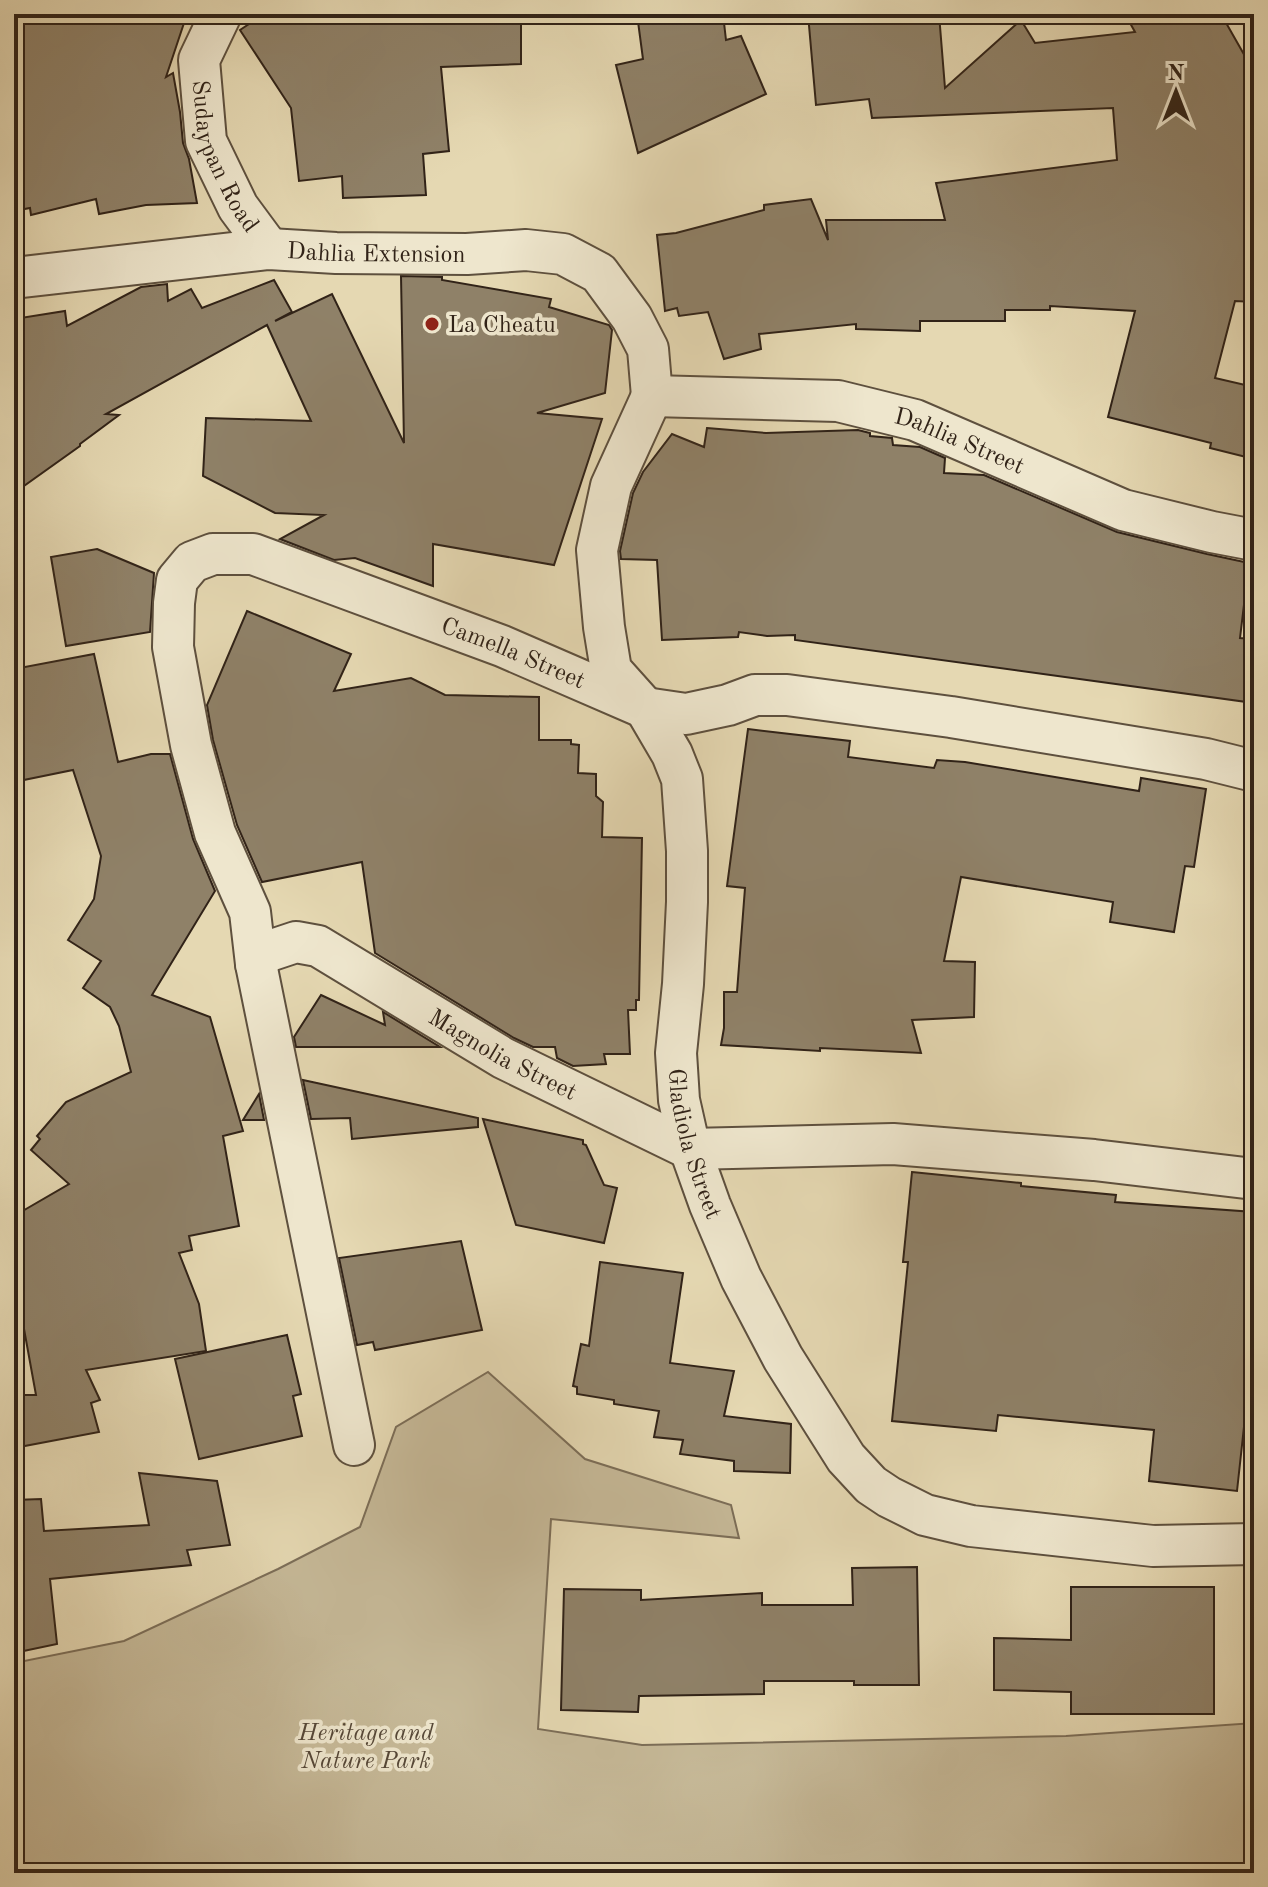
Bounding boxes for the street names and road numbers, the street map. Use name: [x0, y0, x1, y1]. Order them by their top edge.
street label: Sudaypan Road: [187, 79, 262, 237]
street label: Dahlia Extension: [286, 240, 466, 268]
street label: Dahlia Street: [891, 405, 1027, 480]
street label: Camella Street: [437, 615, 588, 694]
street label: Magnolia Street: [424, 1006, 580, 1106]
street label: Gladiola Street: [663, 1068, 725, 1223]

